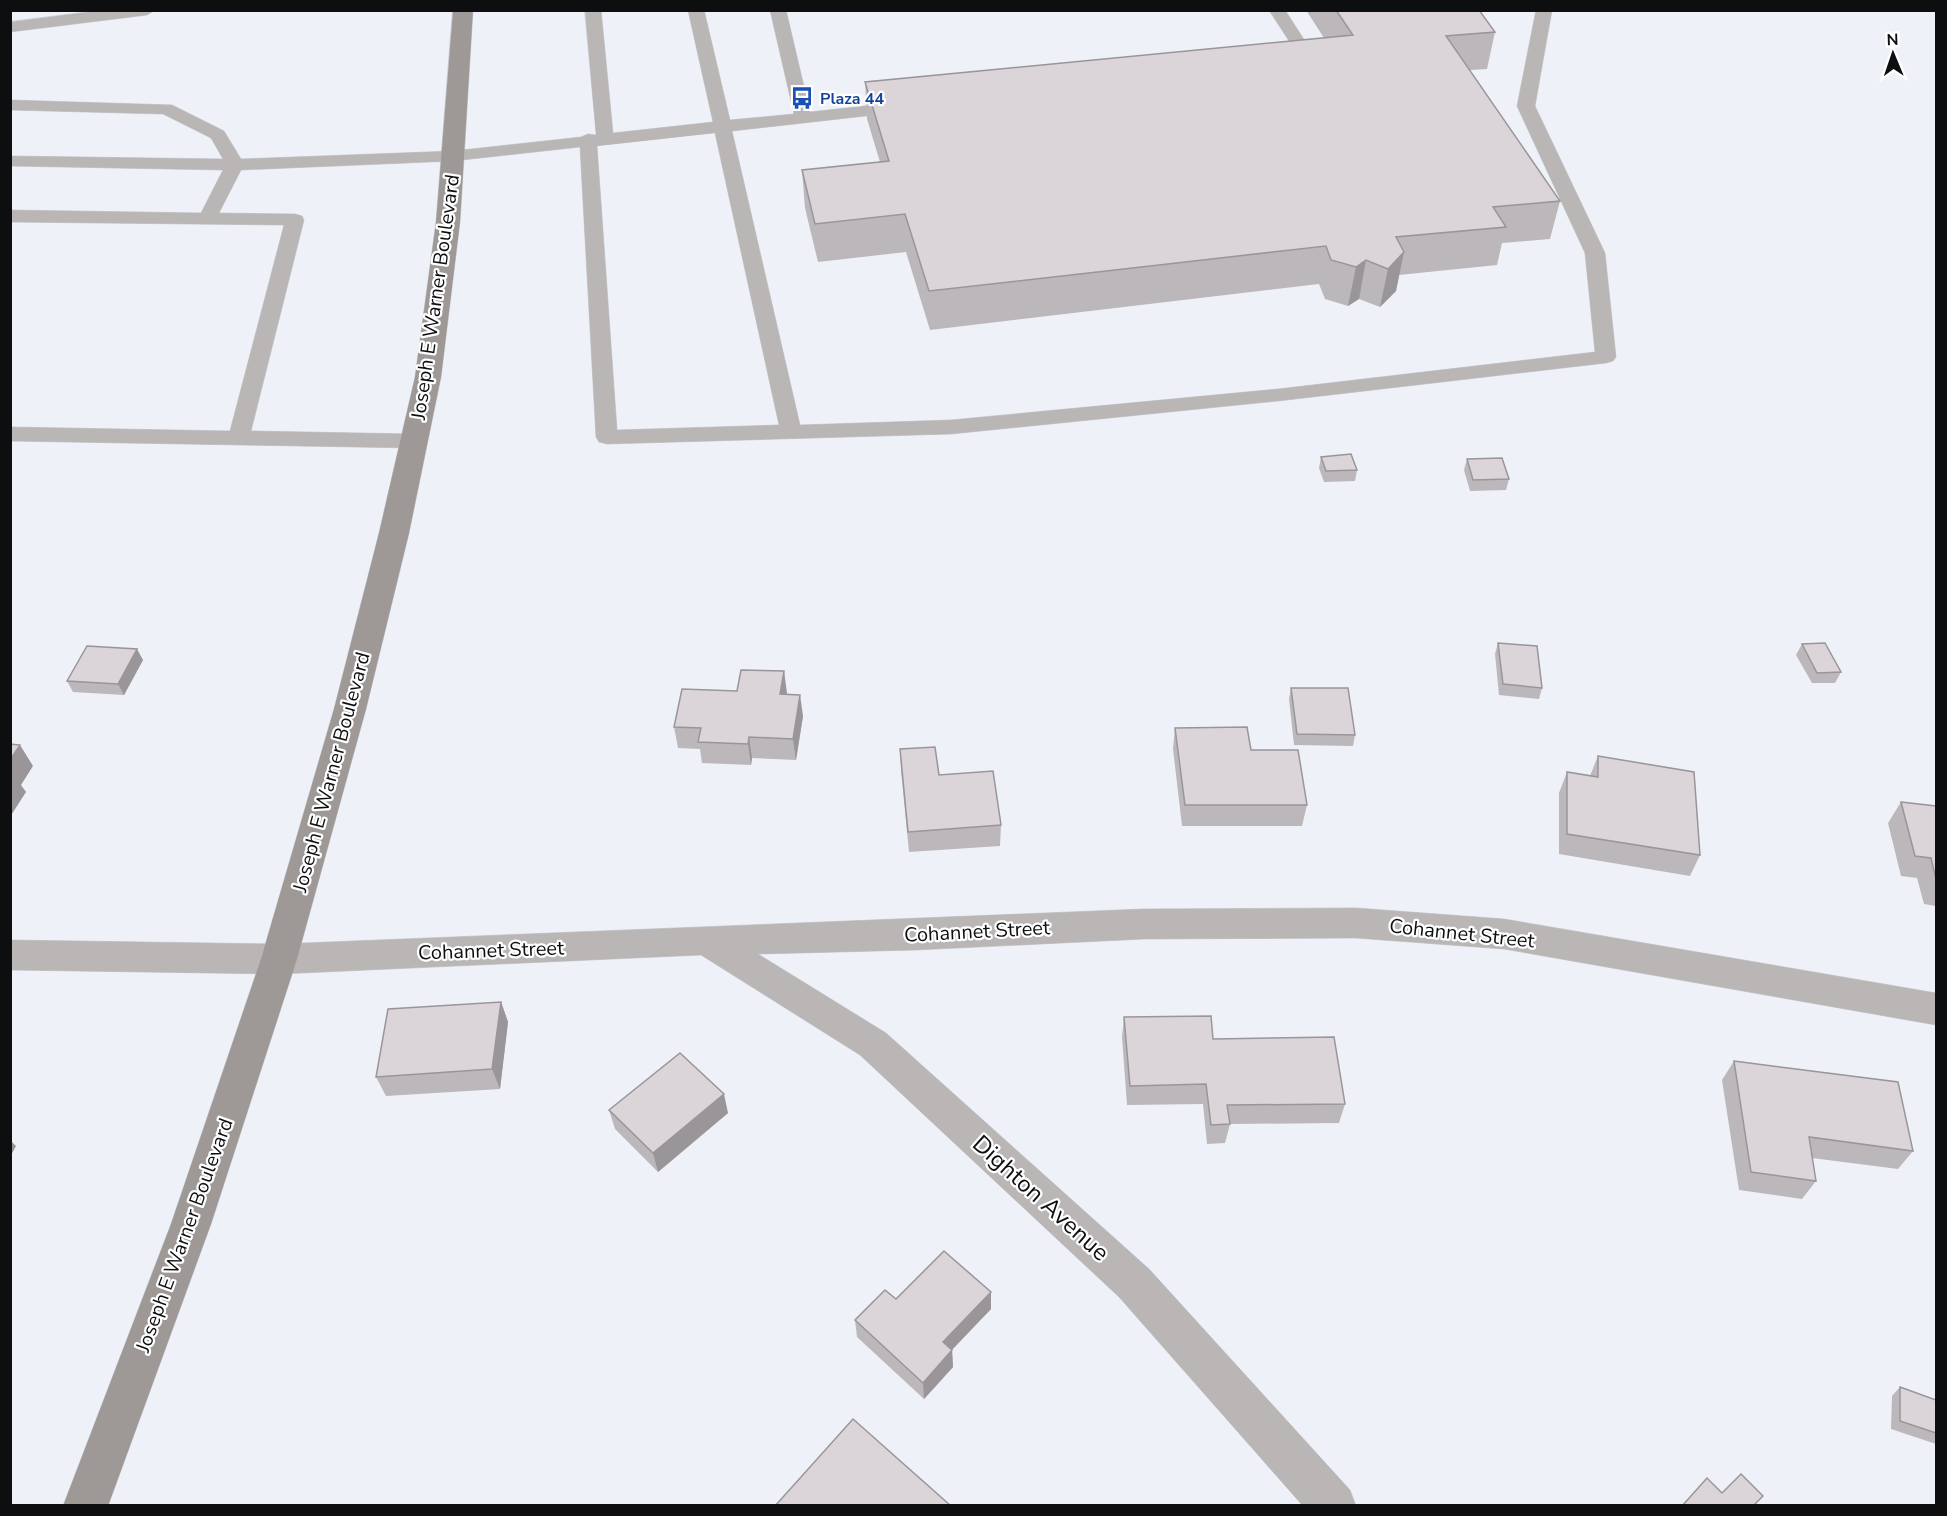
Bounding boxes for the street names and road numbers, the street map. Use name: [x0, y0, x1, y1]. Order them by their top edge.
street label: Joseph E Warner Boulevard: [405, 173, 466, 422]
street label: Joseph E Warner Boulevard: [286, 649, 377, 896]
street label: Cohannet Street: [1388, 912, 1537, 955]
street label: Cohannet Street: [903, 914, 1052, 949]
street label: Cohannet Street: [418, 934, 565, 967]
street label: Joseph E Warner Boulevard: [129, 1114, 239, 1357]
street label: Dighton Avenue: [966, 1128, 1116, 1268]

